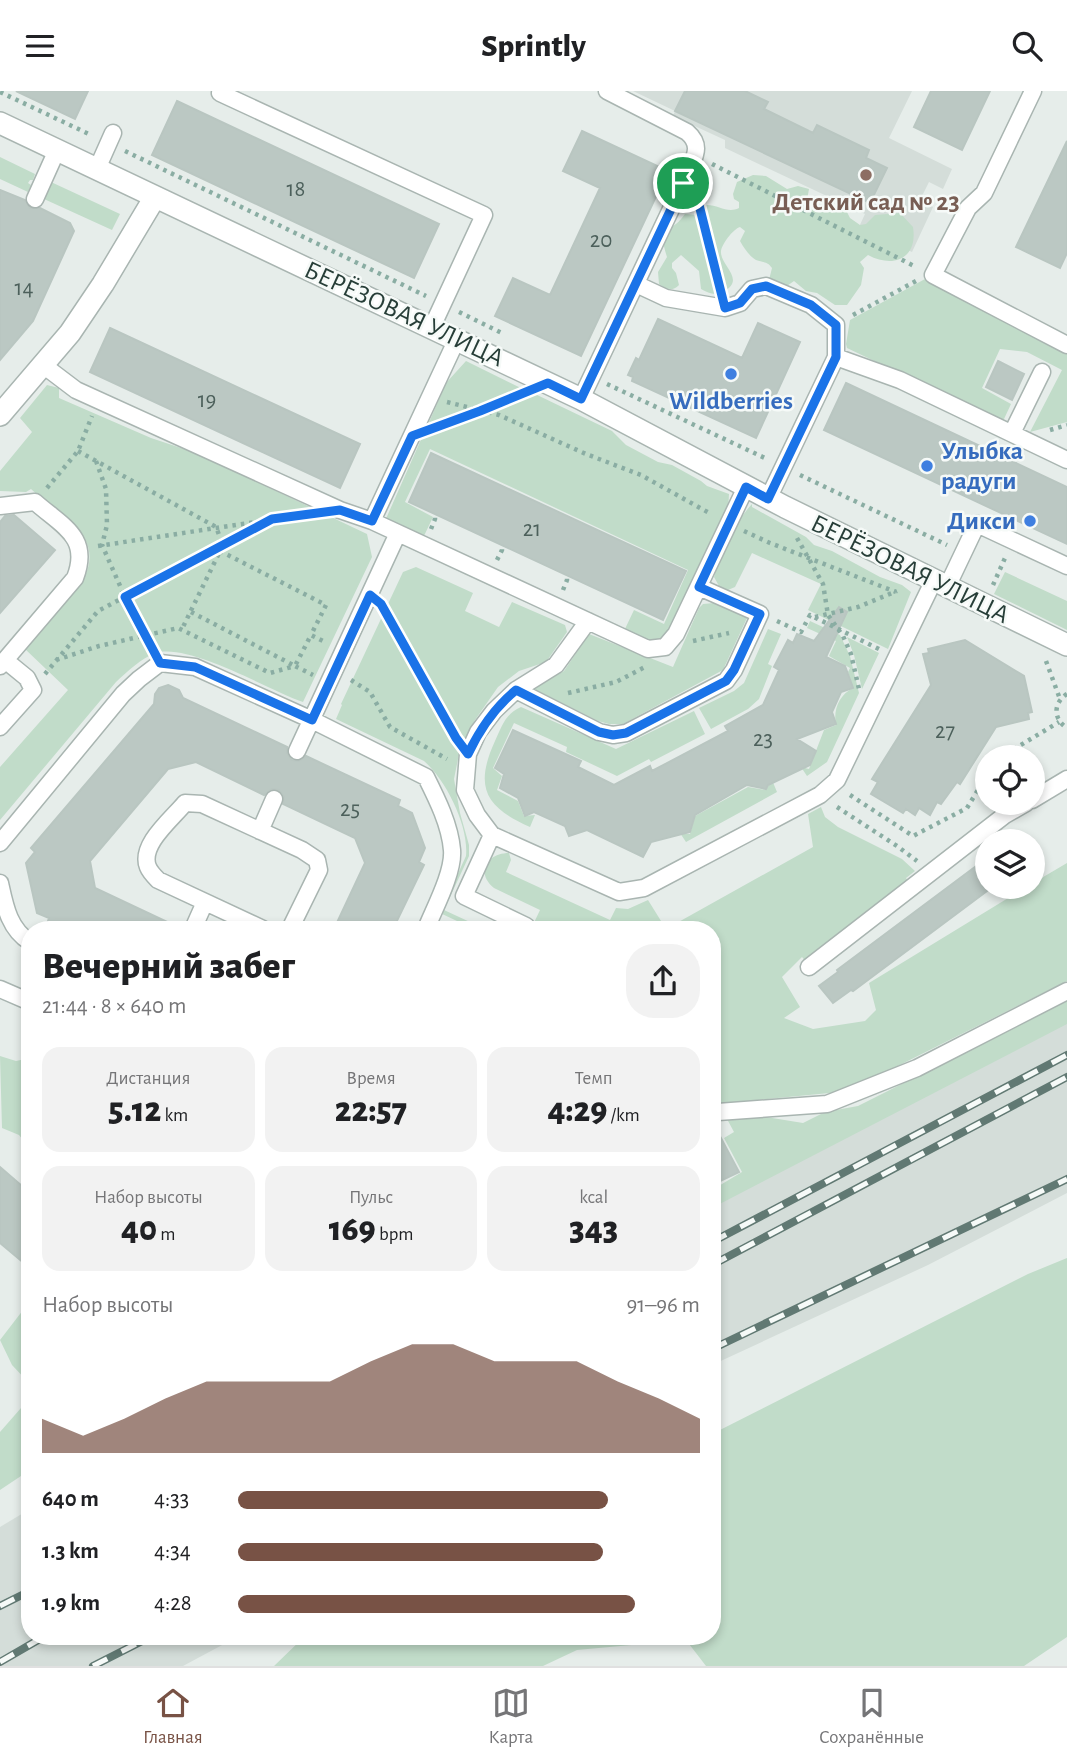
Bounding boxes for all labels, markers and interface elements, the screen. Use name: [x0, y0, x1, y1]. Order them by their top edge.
icon: menu: [21, 27, 59, 65]
icon: search: [1008, 27, 1046, 65]
text: Sprintly: [481, 30, 586, 62]
pin: [653, 153, 713, 213]
icon: arrive: [664, 164, 702, 202]
marker: Детский сад № 23: [858, 167, 874, 183]
house number: 18: [287, 178, 305, 201]
place label: Детский сад № 23: [772, 189, 960, 215]
house number: 20: [590, 229, 612, 252]
street label: БЕРЁЗОВАЯ УЛИЦА: [300, 256, 508, 372]
house number: 14: [15, 277, 33, 300]
marker: Wildberries: [723, 366, 739, 382]
place label: Wildberries: [669, 388, 793, 414]
house number: 19: [198, 389, 216, 412]
place label: Улыбка радуги: [941, 438, 1023, 494]
marker: Улыбка радуги: [919, 458, 935, 474]
place label: Дикси: [947, 508, 1016, 534]
street label: БЕРЁЗОВАЯ УЛИЦА: [807, 509, 1014, 628]
marker: Дикси: [1022, 513, 1038, 529]
house number: 21: [523, 518, 541, 541]
house number: 27: [935, 720, 955, 743]
house number: 23: [753, 728, 773, 751]
map controls: [975, 745, 1045, 899]
button: locate: [975, 745, 1045, 815]
house number: 25: [340, 798, 360, 821]
button: layers: [975, 829, 1045, 899]
button: share: [626, 944, 700, 1018]
text: Вечерний забег: [42, 948, 295, 986]
text: 21:44 · 8 × 640 m: [42, 995, 186, 1018]
text: Дистанция: [106, 1069, 190, 1088]
text: Время: [346, 1069, 396, 1088]
text: Темп: [575, 1069, 613, 1088]
text: 5.12: [108, 1093, 161, 1128]
text: 22:57: [335, 1093, 407, 1128]
text: 4:29: [548, 1093, 607, 1128]
text: km: [161, 1106, 188, 1125]
text: /km: [607, 1106, 640, 1125]
text: Набор высоты: [94, 1188, 203, 1207]
text: Пульс: [349, 1188, 393, 1207]
text: kcal: [579, 1188, 608, 1207]
text: 40: [121, 1212, 157, 1247]
text: 169: [329, 1212, 376, 1247]
text: 343: [569, 1212, 618, 1247]
text: m: [157, 1225, 176, 1244]
text: bpm: [376, 1225, 413, 1244]
text: Набор высоты: [42, 1294, 174, 1317]
text: 91–96 m: [627, 1294, 700, 1317]
text: 640 m: [42, 1488, 99, 1511]
text: 4:33: [154, 1488, 189, 1511]
text: 1.3 km: [42, 1540, 99, 1563]
text: 4:34: [154, 1540, 191, 1563]
text: 1.9 km: [42, 1592, 100, 1615]
text: 4:28: [154, 1592, 192, 1615]
tab: Главная: [143, 1684, 203, 1749]
tab: Карта: [489, 1684, 533, 1749]
tab: Сохранённые: [819, 1684, 924, 1749]

